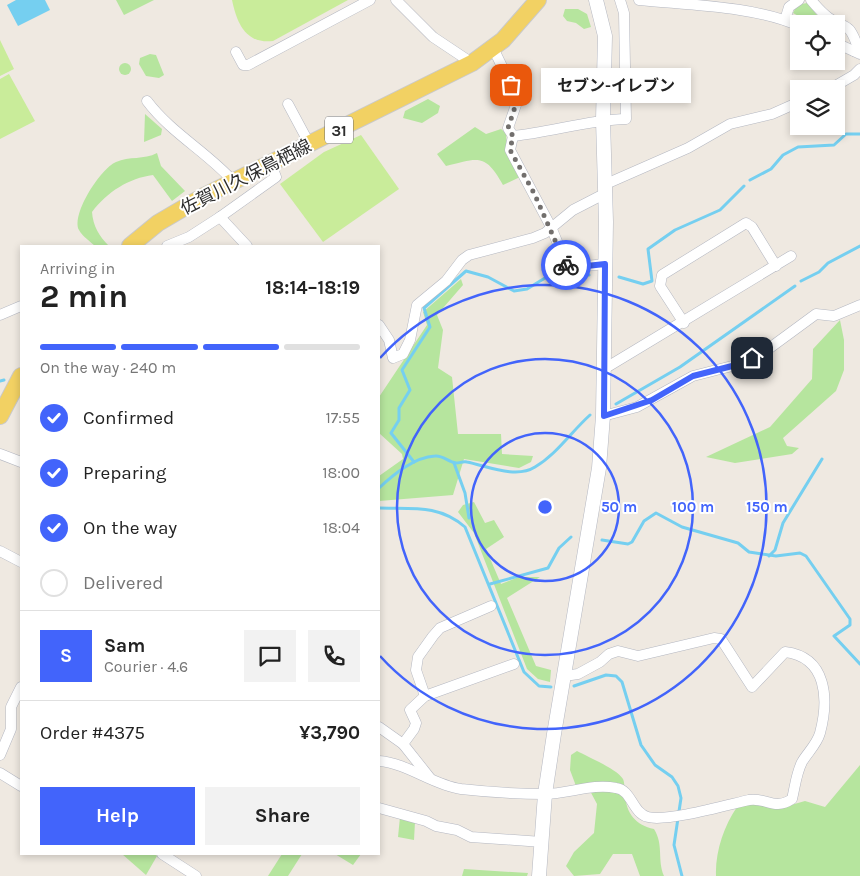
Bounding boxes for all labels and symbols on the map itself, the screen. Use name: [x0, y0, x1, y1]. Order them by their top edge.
pin: [490, 64, 532, 106]
callout: セブン-イレブン: [541, 68, 691, 102]
road number: 31: [325, 116, 353, 144]
street label: 佐賀川久保鳥栖線: [177, 135, 315, 219]
courier: [541, 240, 591, 290]
pin: [731, 337, 773, 379]
centre of rings: [536, 498, 554, 516]
text: 50 m: [601, 498, 637, 516]
text: 100 m: [672, 498, 714, 516]
text: 150 m: [746, 498, 788, 516]

